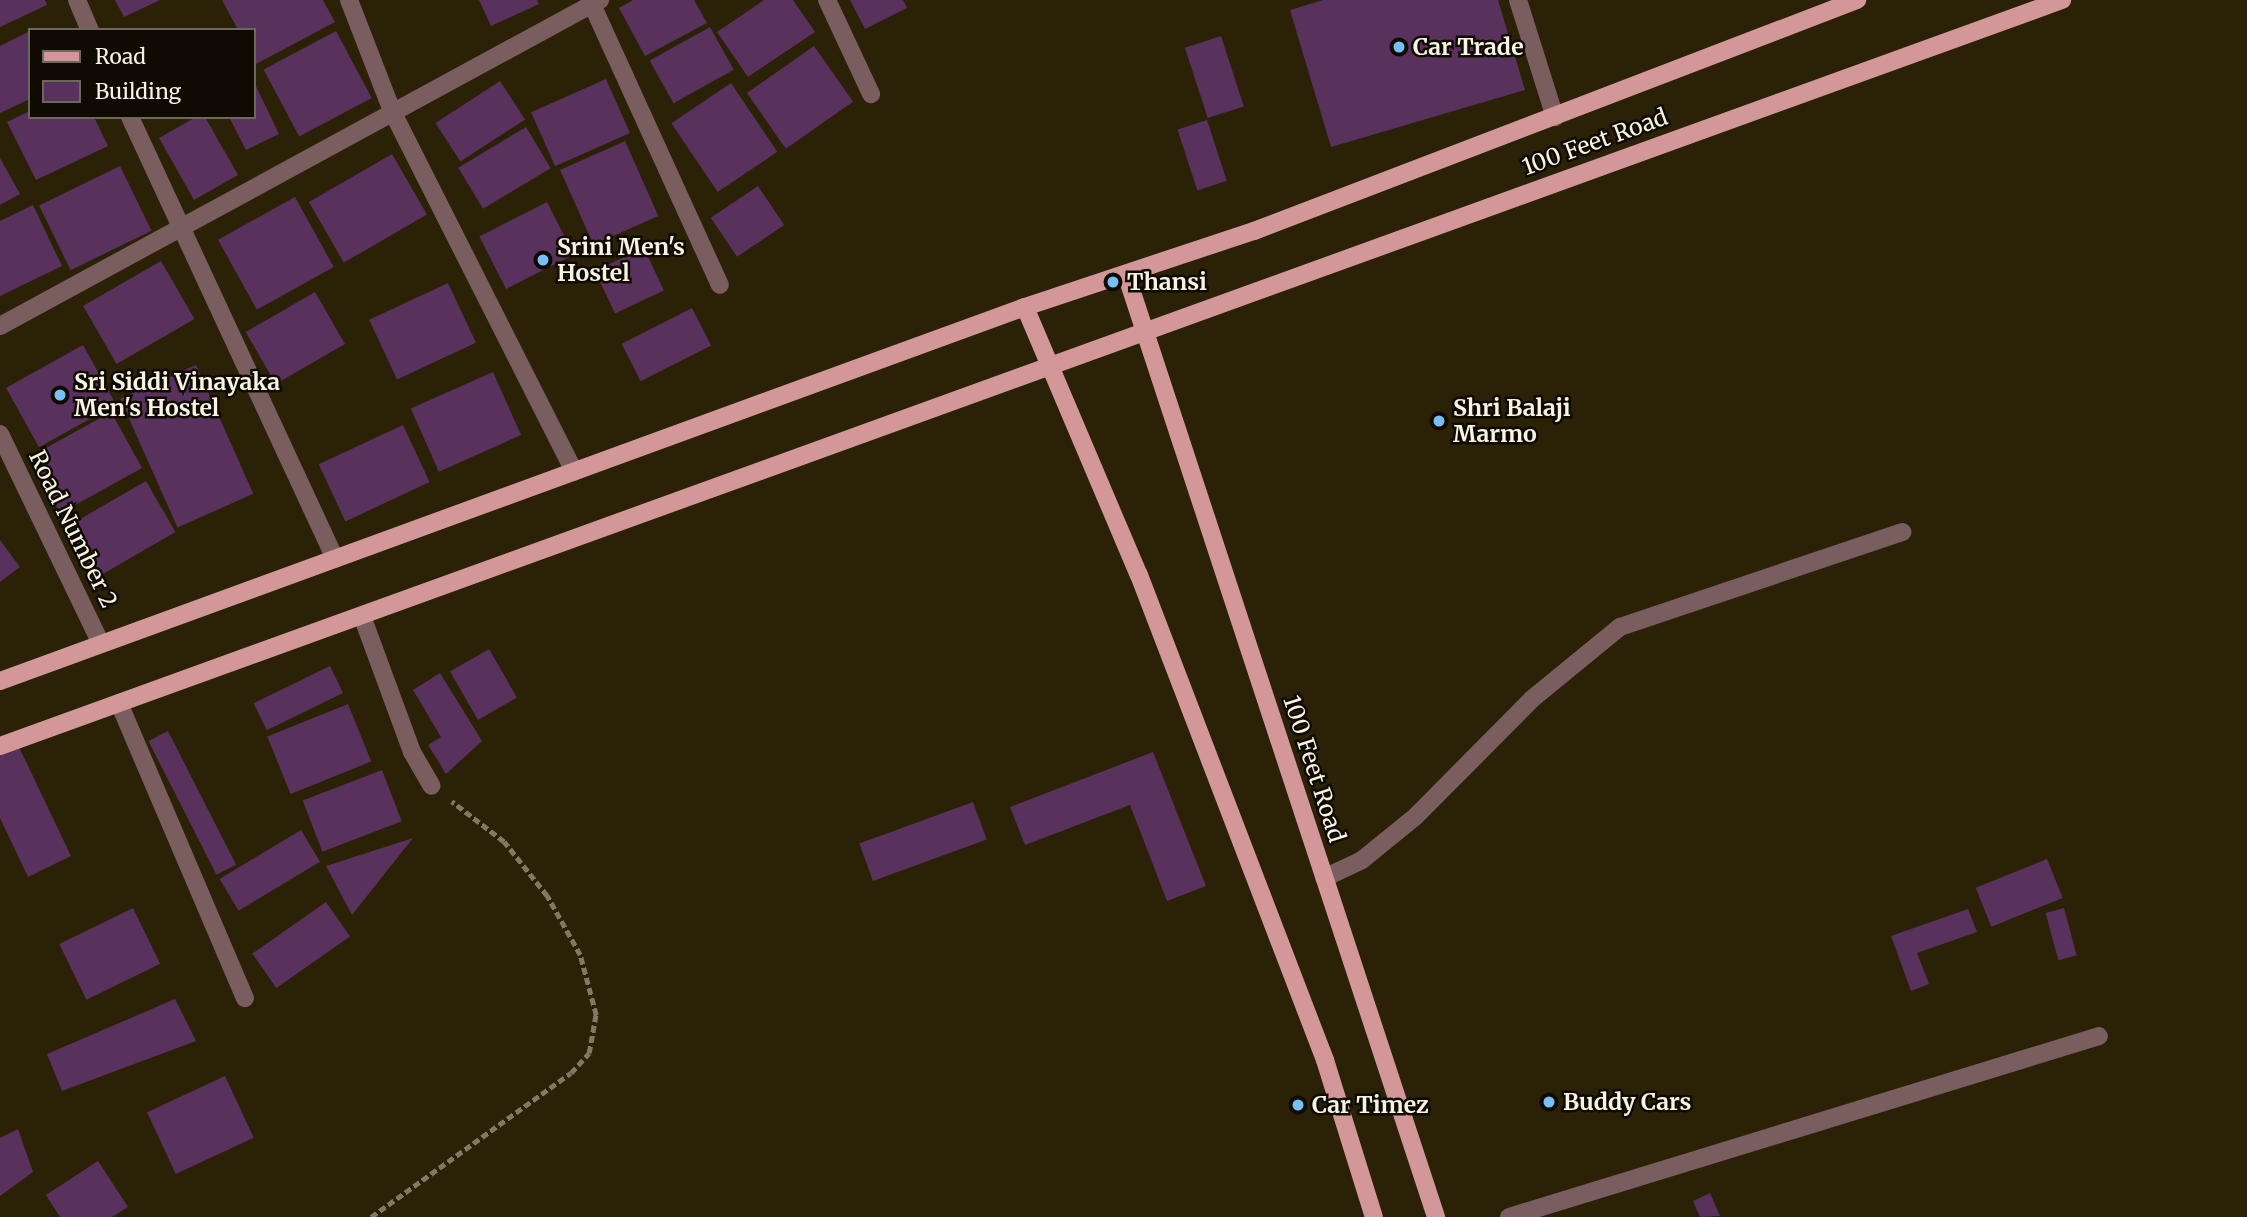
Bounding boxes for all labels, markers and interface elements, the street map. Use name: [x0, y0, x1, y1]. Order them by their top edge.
legend: [28, 28, 256, 119]
place label: Car Trade: [1413, 33, 1524, 61]
marker: Car Trade: [1391, 39, 1407, 55]
text: Road: [95, 43, 146, 70]
text: Building: [95, 78, 181, 105]
street label: 100 Feet Road: [1519, 103, 1671, 181]
place label: Srini Men's Hostel: [557, 233, 685, 287]
marker: Srini Men's Hostel: [535, 252, 551, 268]
place label: Thansi: [1127, 268, 1207, 296]
marker: Thansi: [1105, 274, 1121, 290]
place label: Sri Siddi Vinayaka Men's Hostel: [74, 368, 280, 422]
marker: Sri Siddi Vinayaka Men's Hostel: [52, 387, 68, 403]
place label: Shri Balaji Marmo: [1453, 394, 1571, 448]
marker: Shri Balaji Marmo: [1431, 413, 1447, 429]
street label: Road Number 2: [23, 446, 123, 612]
street label: 100 Feet Road: [1277, 692, 1351, 846]
place label: Buddy Cars: [1563, 1088, 1691, 1116]
place label: Car Timez: [1312, 1091, 1429, 1119]
marker: Buddy Cars: [1541, 1094, 1557, 1110]
marker: Car Timez: [1290, 1097, 1306, 1113]

